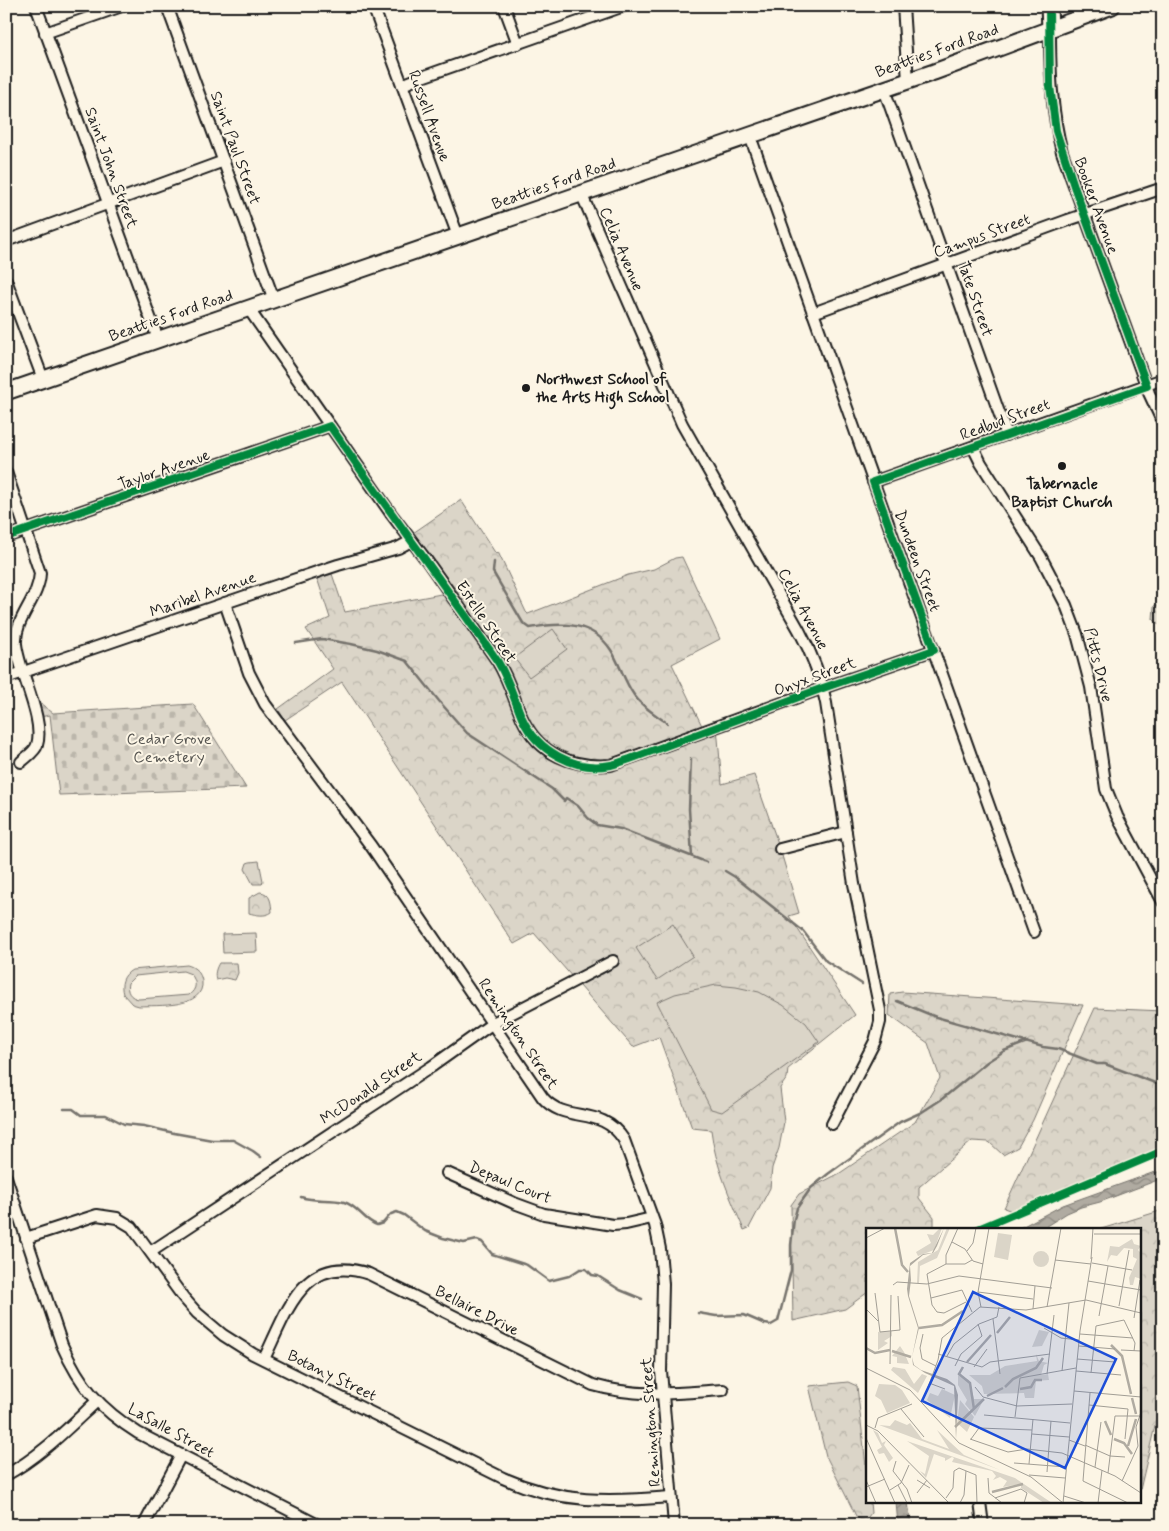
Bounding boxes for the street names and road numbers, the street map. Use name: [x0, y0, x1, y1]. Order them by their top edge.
street label: Beatties Ford Road: [872, 19, 1002, 83]
street label: Russell Avenue: [403, 67, 455, 165]
street label: Saint Paul Street: [205, 88, 265, 208]
street label: Saint John Street: [79, 104, 143, 232]
street label: Beatties Ford Road: [489, 153, 619, 215]
street label: Booker Avenue: [1069, 155, 1123, 257]
street label: Celia Avenue: [594, 204, 648, 294]
street label: Campus Street: [931, 209, 1033, 263]
street label: Tate Street: [952, 258, 998, 340]
street label: Beatties Ford Road: [106, 285, 236, 347]
street label: Redbud Street: [957, 394, 1053, 446]
street label: Taylor Avenue: [115, 444, 213, 496]
street label: Dundeen Street: [889, 507, 945, 615]
street label: Celia Avenue: [773, 565, 833, 653]
street label: Maribel Avenue: [147, 567, 259, 623]
street label: Estelle Street: [451, 577, 521, 668]
street label: Pitts Drive: [1079, 626, 1117, 704]
street label: Onyx Street: [771, 652, 860, 702]
street label: Remington Street: [473, 974, 563, 1094]
street label: McDonald Street: [316, 1046, 426, 1130]
street label: Depaul Court: [466, 1157, 555, 1209]
street label: Bellaire Drive: [431, 1281, 523, 1341]
street label: Botany Street: [284, 1345, 380, 1407]
street label: Remington Street: [636, 1356, 666, 1487]
street label: LaSalle Street: [124, 1399, 218, 1463]

